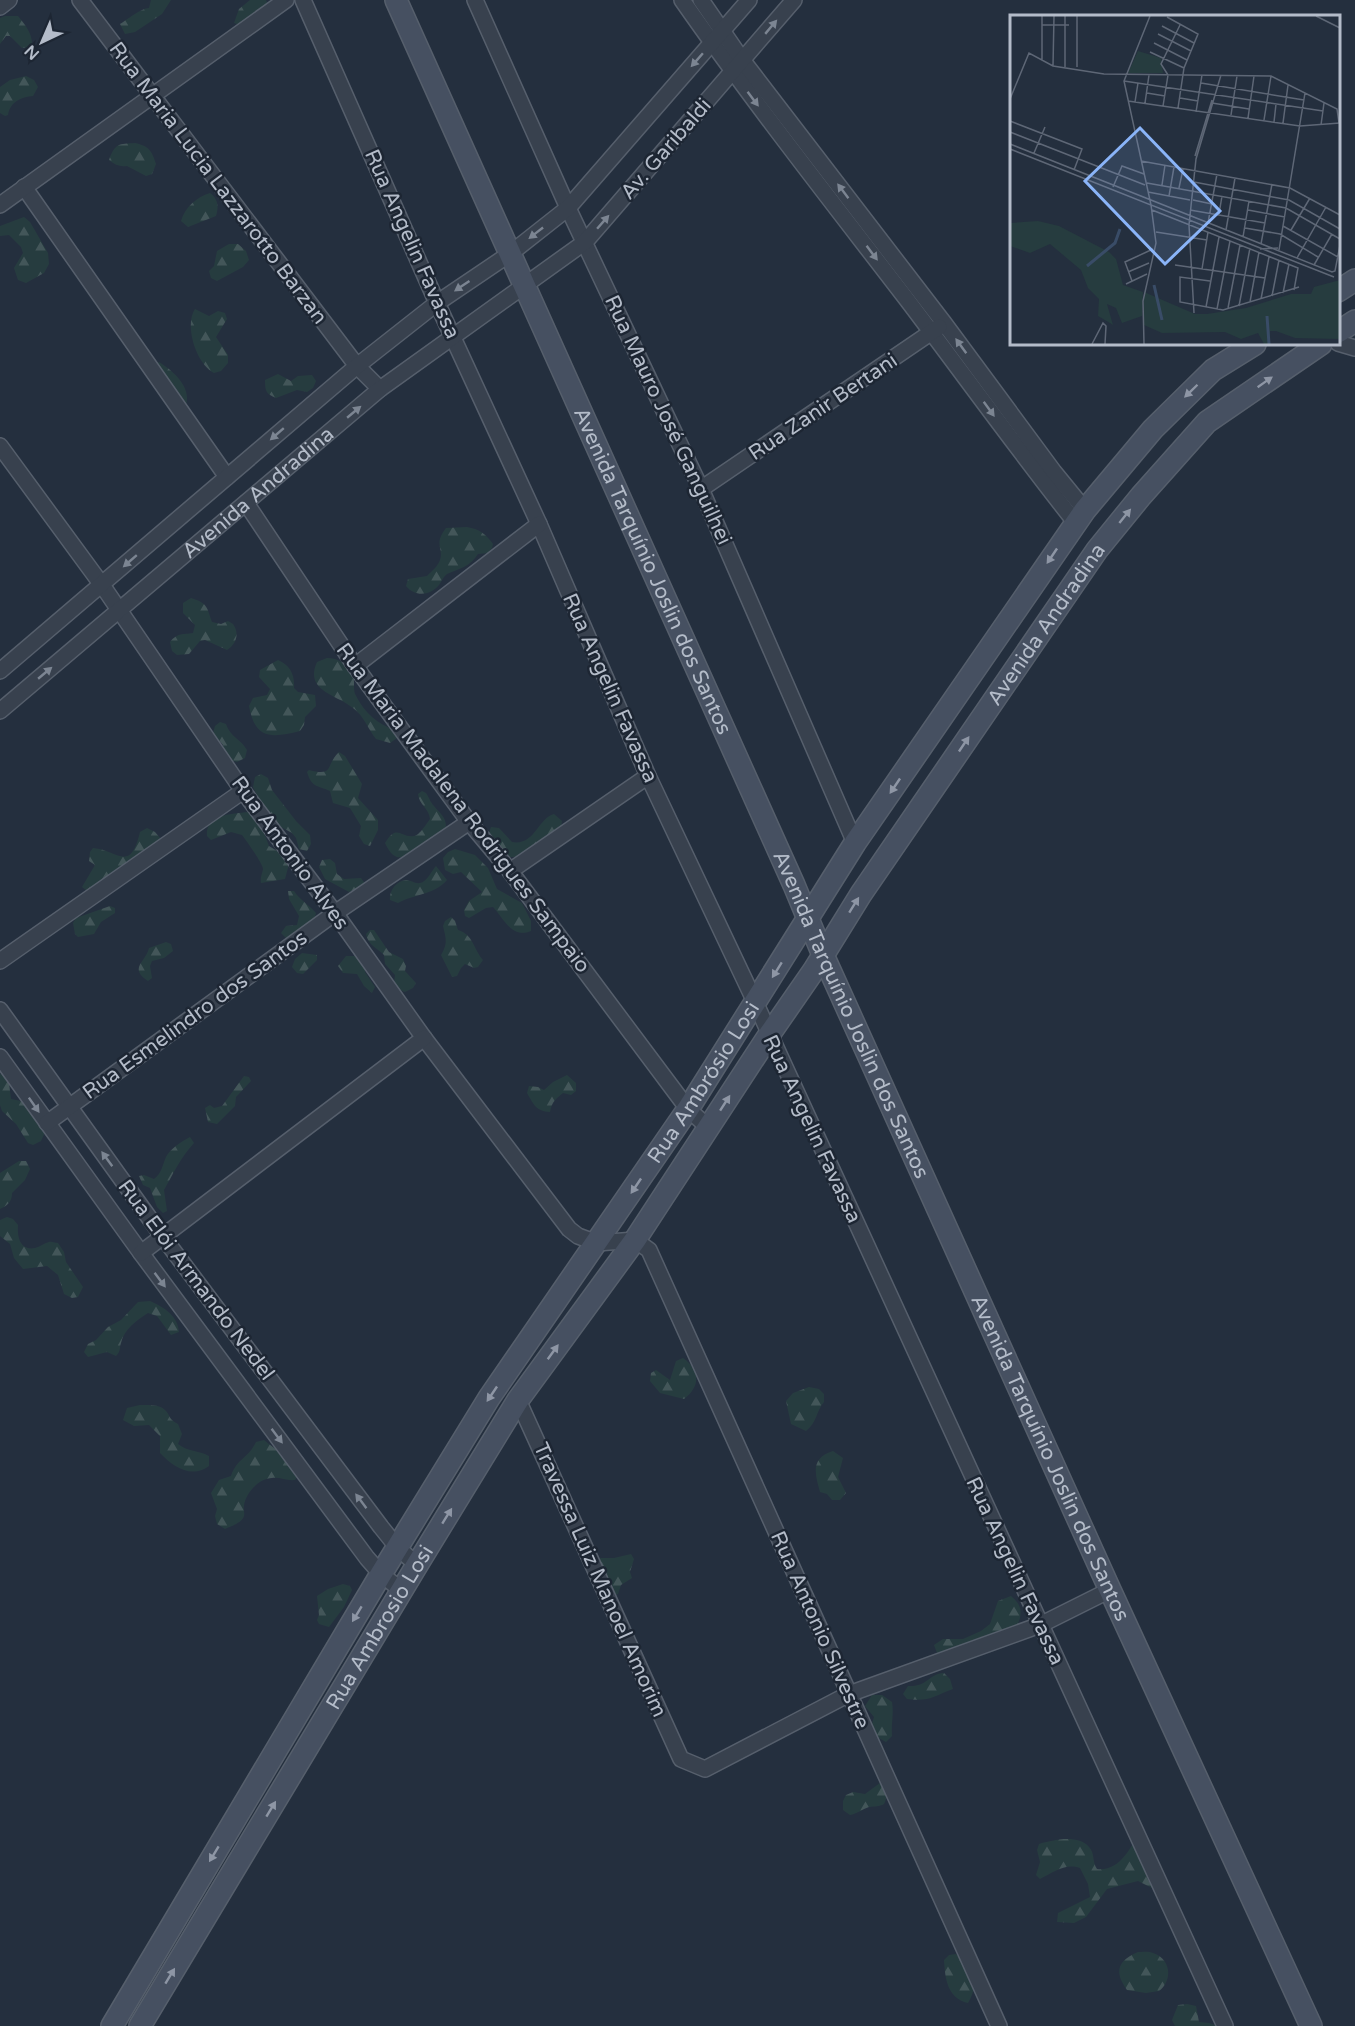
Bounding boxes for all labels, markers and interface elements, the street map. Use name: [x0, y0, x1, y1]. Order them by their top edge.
north arrow: [12, 12, 72, 72]
inset map: [1010, 15, 1340, 345]
one-way arrow: [765, 19, 778, 35]
street label: Rua Maria Lucia Lazzarotto Barzan: [104, 37, 332, 329]
text: N: [21, 40, 44, 64]
one-way arrow: [691, 52, 704, 67]
one-way arrow: [747, 91, 759, 106]
street label: Av. Garibaldi: [615, 93, 717, 205]
street label: Rua Angelin Favassa: [359, 145, 465, 343]
one-way arrow: [836, 183, 849, 199]
one-way arrow: [596, 214, 609, 230]
one-way arrow: [528, 227, 544, 240]
one-way arrow: [865, 246, 877, 261]
one-way arrow: [455, 280, 471, 292]
street label: Rua Mauro José Ganguilhei: [599, 291, 737, 549]
one-way arrow: [955, 338, 967, 354]
street label: Rua Zanir Bertani: [744, 348, 902, 466]
one-way arrow: [1256, 377, 1273, 388]
one-way arrow: [1184, 384, 1199, 398]
one-way arrow: [983, 401, 995, 417]
street label: Avenida Tarquínio Joslin dos Santos: [568, 404, 737, 738]
one-way arrow: [346, 406, 361, 419]
street label: Avenida Andradina: [177, 421, 339, 564]
one-way arrow: [270, 427, 285, 440]
one-way arrow: [1118, 508, 1131, 524]
street label: Avenida Andradina: [982, 538, 1110, 710]
one-way arrow: [1046, 547, 1058, 563]
one-way arrow: [123, 554, 138, 567]
street label: Rua Angelin Favassa: [557, 589, 663, 787]
street label: Rua Maria Madalena Rodrigues Sampaio: [331, 638, 595, 978]
one-way arrow: [37, 667, 53, 680]
one-way arrow: [958, 736, 969, 752]
street label: Rua Antonio Alves: [226, 771, 354, 935]
one-way arrow: [889, 777, 900, 794]
street label: Avenida Tarquínio Joslin dos Santos: [768, 847, 935, 1182]
one-way arrow: [849, 897, 860, 913]
street label: Rua Esmelindro dos Santos: [78, 925, 312, 1105]
one-way arrow: [771, 962, 782, 978]
street label: Rua Ambrósio Losi: [642, 997, 765, 1168]
street label: Rua Angelin Favassa: [757, 1031, 867, 1227]
one-way arrow: [719, 1095, 730, 1112]
one-way arrow: [28, 1096, 40, 1112]
one-way arrow: [101, 1152, 113, 1168]
street label: Rua Elói Armando Nedel: [112, 1175, 280, 1385]
one-way arrow: [631, 1178, 642, 1194]
one-way arrow: [154, 1272, 166, 1287]
street label: Avenida Tarquínio Joslin dos Santos: [966, 1291, 1135, 1625]
one-way arrow: [547, 1345, 559, 1361]
one-way arrow: [487, 1386, 498, 1402]
one-way arrow: [271, 1428, 283, 1444]
street label: Travessa Luiz Manoel Amorim: [528, 1439, 672, 1721]
street label: Rua Angelin Favassa: [960, 1473, 1070, 1669]
one-way arrow: [355, 1494, 367, 1510]
one-way arrow: [442, 1508, 453, 1524]
street label: Rua Antonio Silvestre: [765, 1527, 875, 1733]
street label: Rua Ambrosio Losi: [321, 1541, 439, 1714]
one-way arrow: [351, 1606, 362, 1622]
one-way arrow: [265, 1801, 276, 1817]
one-way arrow: [209, 1846, 220, 1862]
one-way arrow: [165, 1968, 176, 1984]

